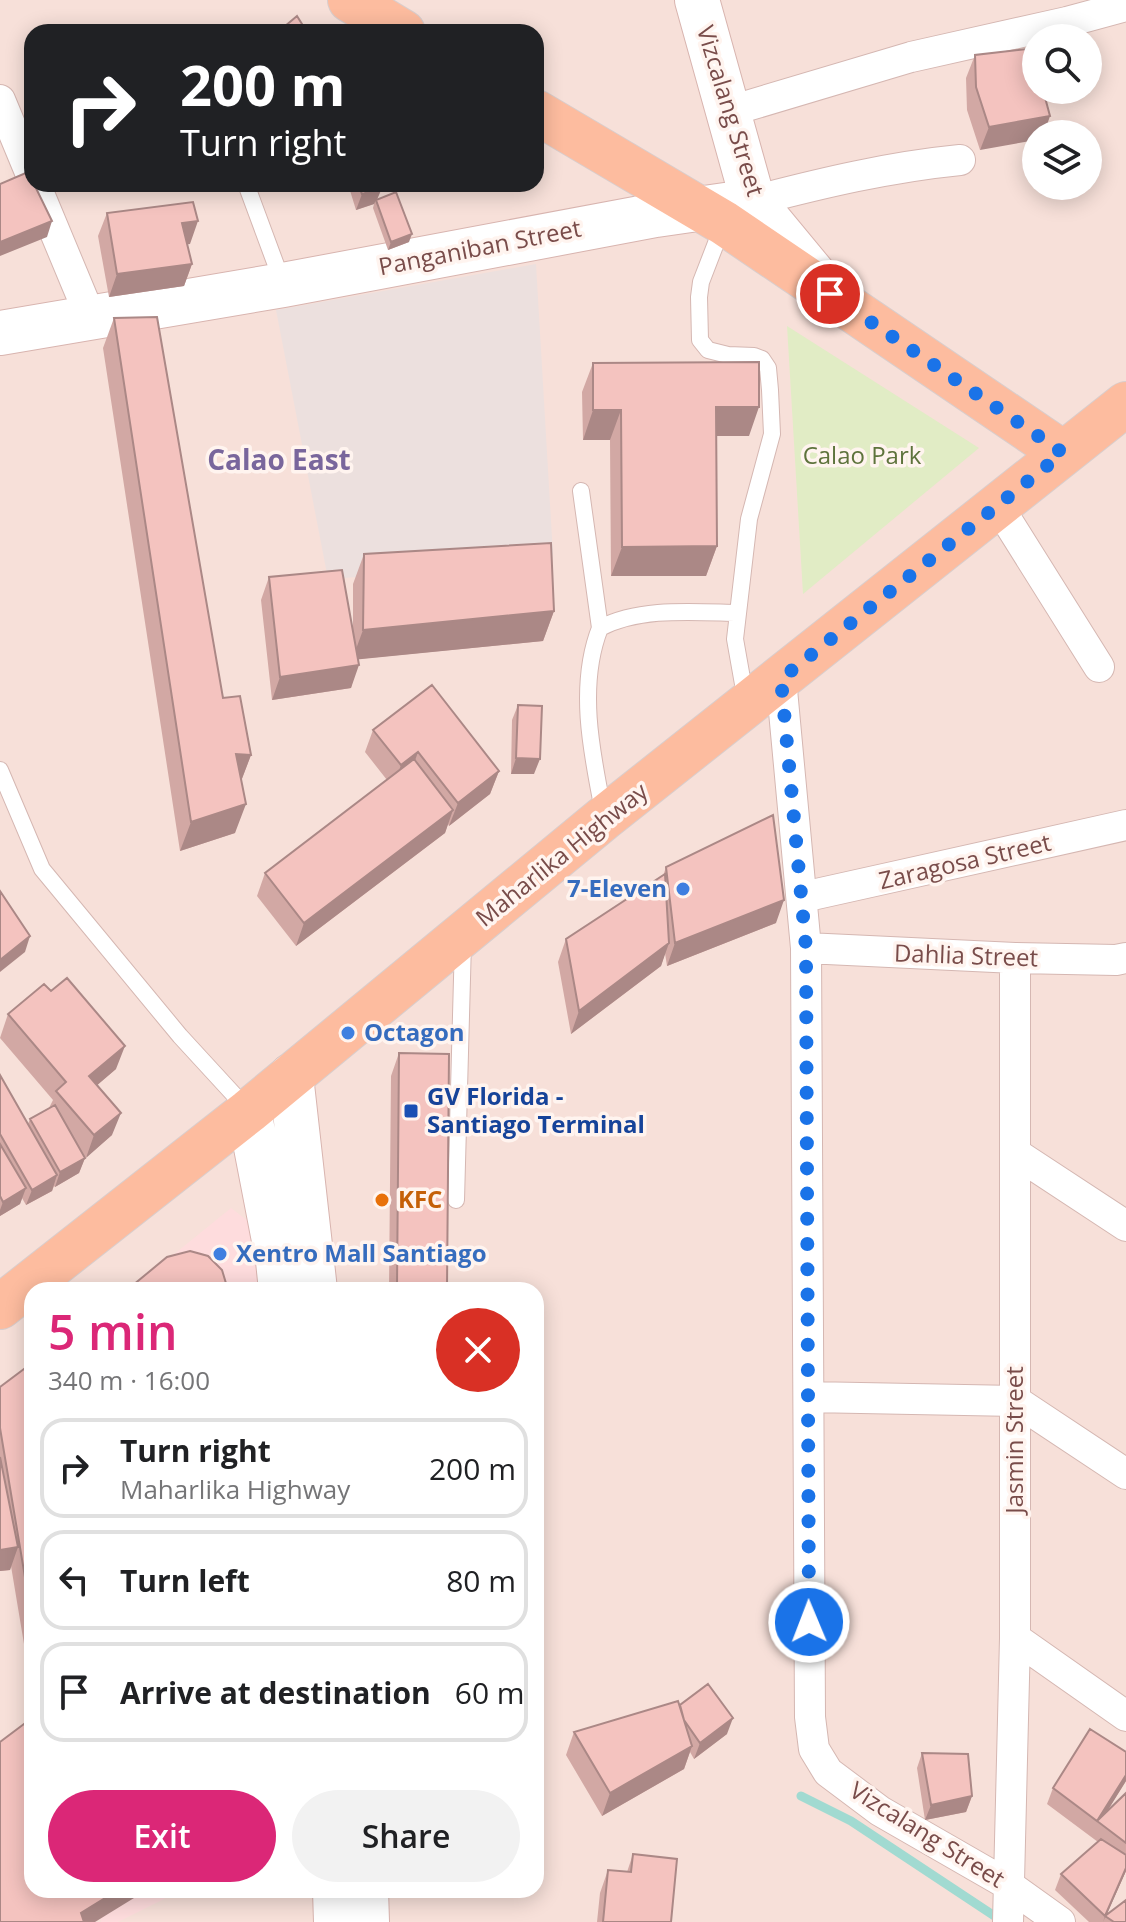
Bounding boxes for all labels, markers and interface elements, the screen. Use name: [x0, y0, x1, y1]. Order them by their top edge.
street label: Vizcalang Street: [690, 21, 773, 200]
map controls: [1022, 24, 1102, 200]
button: search: [1022, 24, 1102, 104]
text: 200 m: [180, 46, 346, 122]
icon: right: [48, 56, 152, 160]
text: Turn right: [180, 118, 346, 167]
button: layers: [1022, 120, 1102, 200]
street label: Panganiban Street: [376, 211, 584, 282]
pin: [796, 260, 864, 328]
icon: arrive: [808, 272, 852, 316]
park label: Calao Park: [803, 438, 922, 471]
district label: Calao East: [207, 440, 351, 478]
street label: Maharlika Highway: [468, 774, 655, 934]
street label: Zaragosa Street: [875, 825, 1054, 896]
place label: 7-Eleven: [567, 871, 667, 904]
marker: 7-Eleven: [674, 880, 692, 898]
street label: Dahlia Street: [893, 935, 1039, 974]
place label: Octagon: [364, 1015, 465, 1048]
marker: Octagon: [339, 1024, 357, 1042]
place label: GV Florida - Santiago Terminal: [427, 1079, 645, 1140]
marker: GV Florida - Santiago Terminal: [402, 1102, 420, 1120]
place label: KFC: [398, 1182, 442, 1215]
marker: KFC: [373, 1191, 391, 1209]
place label: Xentro Mall Santiago: [236, 1236, 487, 1269]
marker: Xentro Mall Santiago: [211, 1245, 229, 1263]
text: 5 min: [48, 1299, 178, 1364]
button: close: [436, 1308, 520, 1392]
text: 340 m · 16:00: [48, 1362, 210, 1398]
street label: Jasmin Street: [997, 1366, 1030, 1516]
text: Turn right: [120, 1430, 271, 1471]
icon: right: [52, 1446, 96, 1490]
text: 200 m: [429, 1448, 516, 1489]
text: Maharlika Highway: [120, 1471, 350, 1507]
icon: left: [52, 1558, 96, 1602]
text: Turn left: [120, 1560, 250, 1601]
text: 80 m: [446, 1560, 516, 1601]
position arrow: [767, 1580, 851, 1664]
icon: arrive: [52, 1670, 96, 1714]
text: Arrive at destination: [120, 1672, 431, 1713]
text: 60 m: [455, 1672, 525, 1713]
street label: Vizcalang Street: [844, 1773, 1012, 1895]
button: Exit: [48, 1790, 276, 1882]
button: Share: [292, 1790, 520, 1882]

